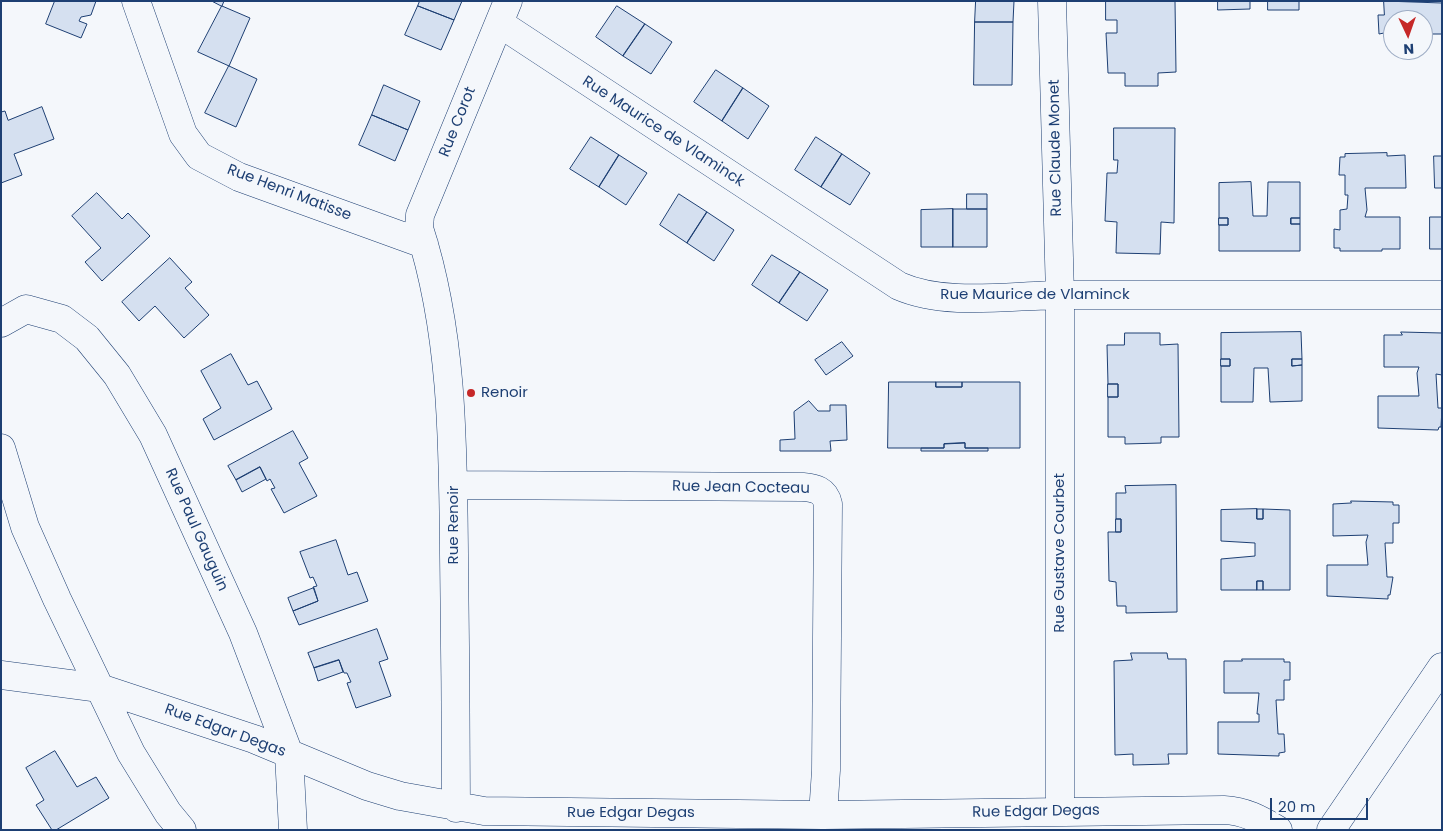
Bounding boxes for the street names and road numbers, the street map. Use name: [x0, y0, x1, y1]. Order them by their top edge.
street label: Rue Maurice de Vlaminck: [579, 73, 747, 191]
street label: Rue Claude Monet: [1046, 79, 1066, 217]
street label: Rue Corot: [436, 84, 480, 160]
street label: Rue Henri Matisse: [224, 161, 354, 225]
street label: Rue Maurice de Vlaminck: [940, 286, 1130, 304]
street label: Rue Paul Gauguin: [161, 466, 231, 594]
street label: Rue Gustave Courbet: [1051, 473, 1069, 633]
street label: Rue Jean Cocteau: [672, 478, 810, 498]
street label: Rue Renoir: [445, 486, 463, 564]
street label: Rue Edgar Degas: [162, 701, 288, 761]
street label: Rue Edgar Degas: [972, 802, 1100, 822]
street label: Rue Edgar Degas: [567, 804, 695, 822]

